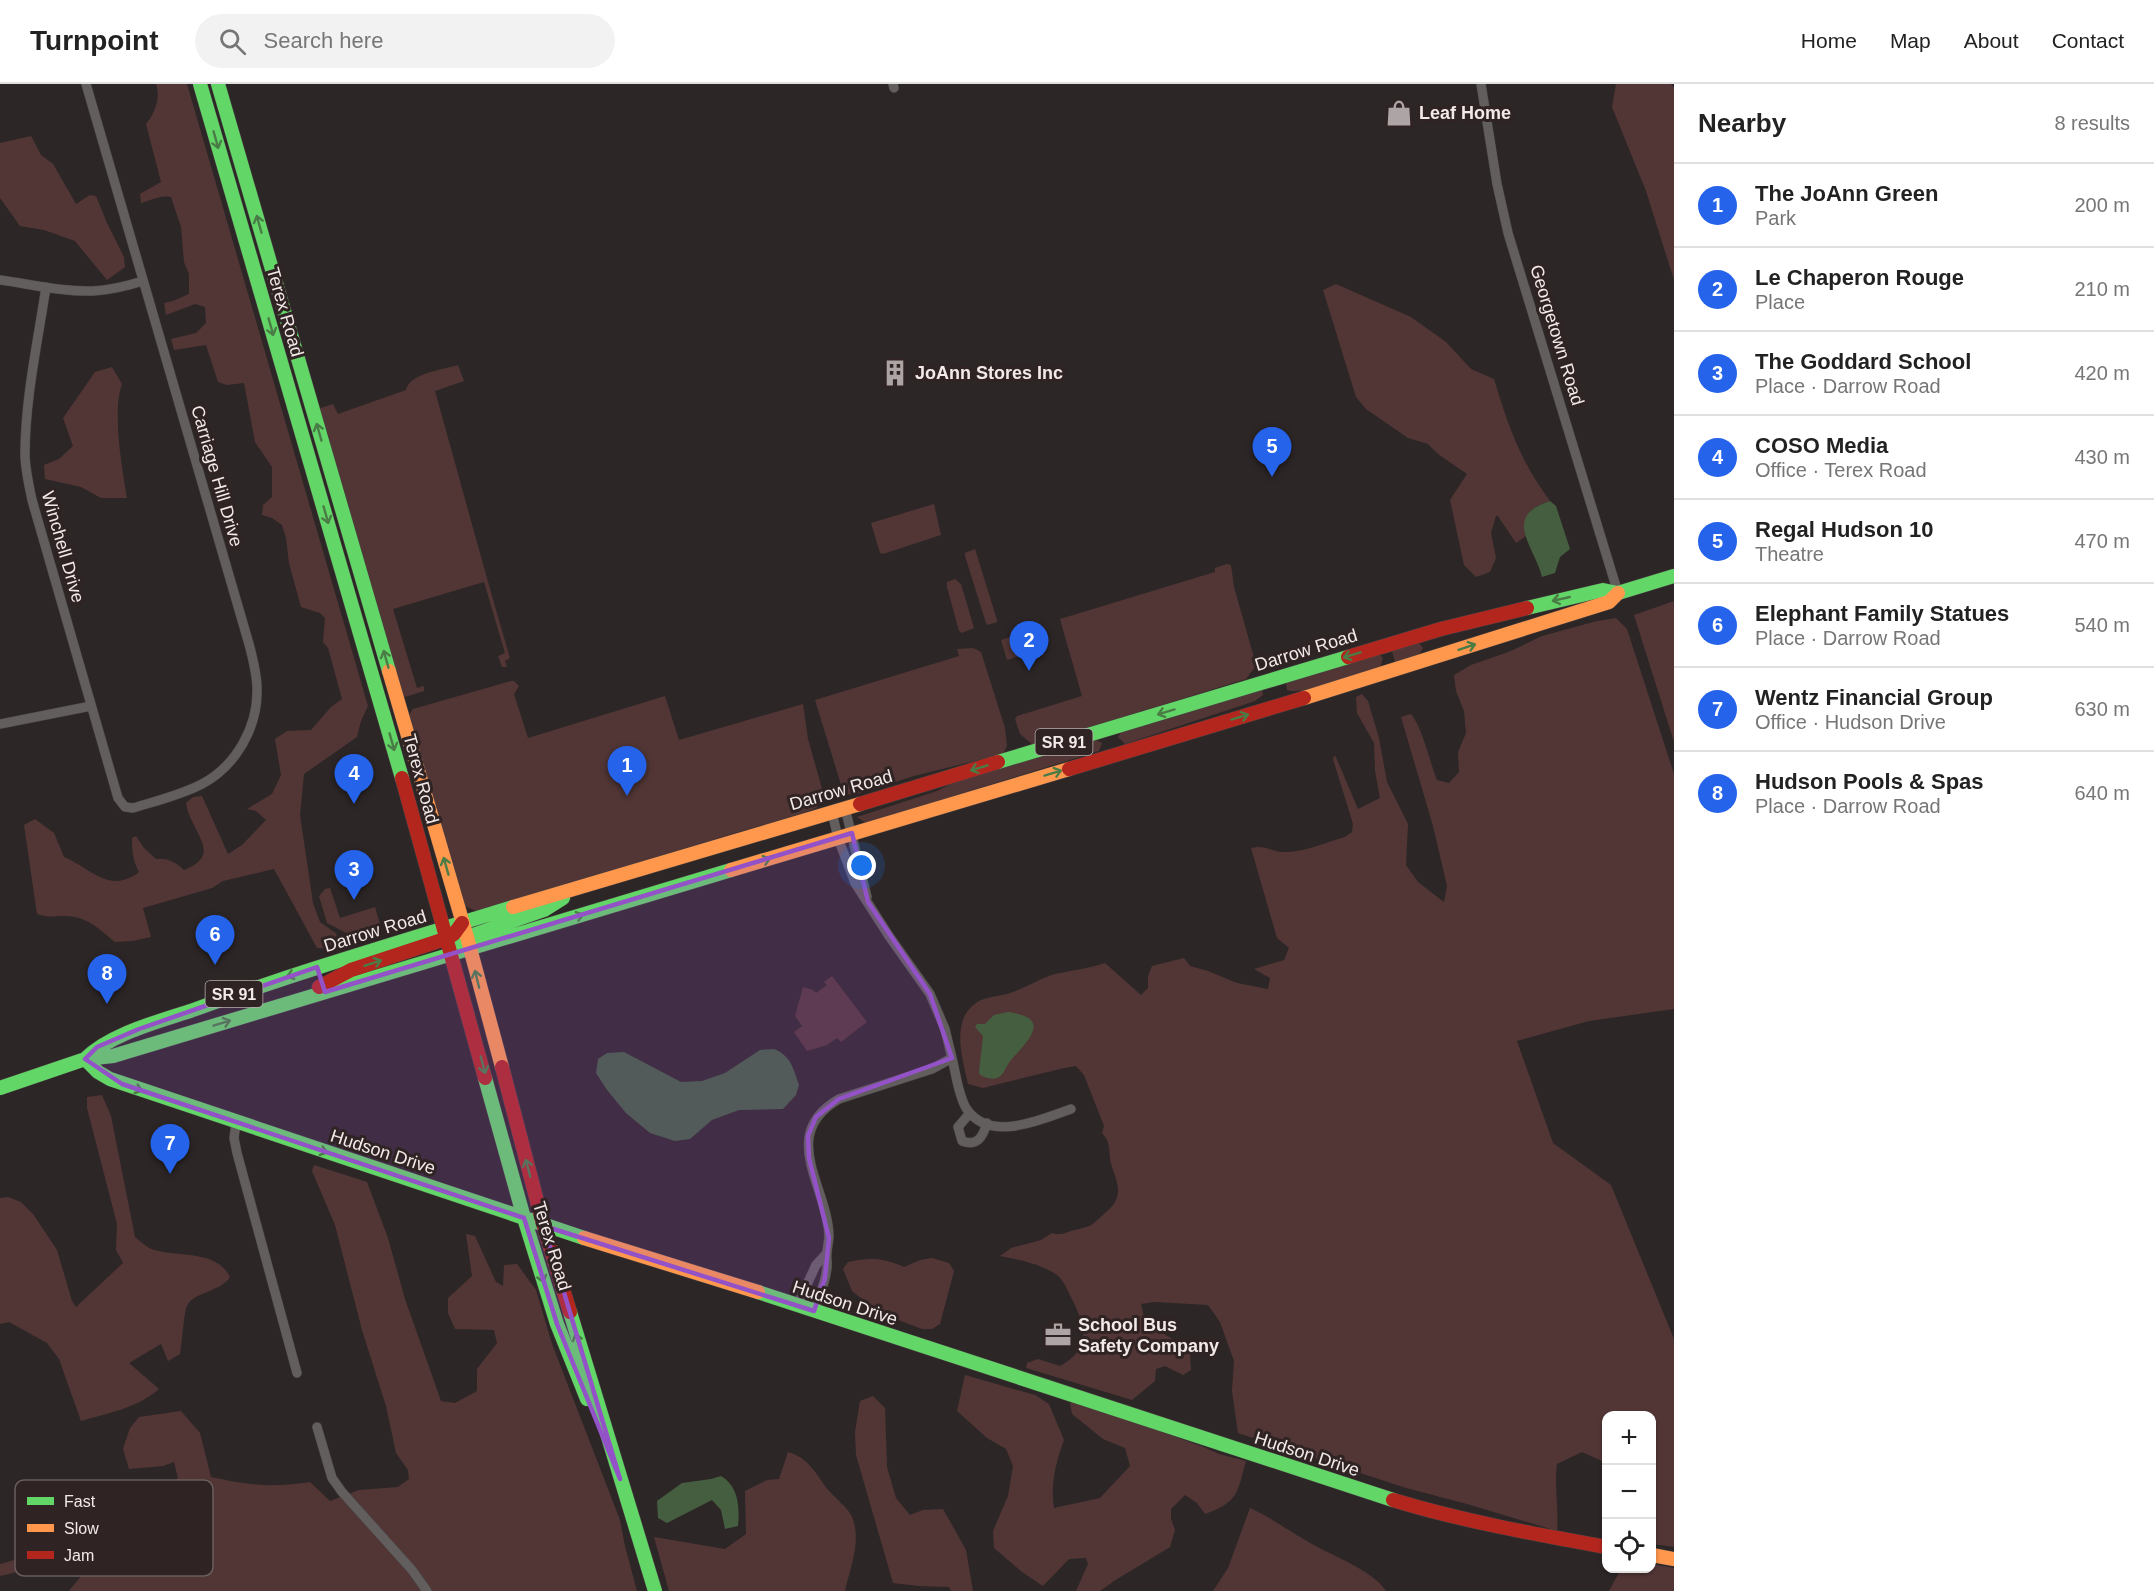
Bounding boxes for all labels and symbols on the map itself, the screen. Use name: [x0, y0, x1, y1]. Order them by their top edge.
shop icon: Leaf Home: [1384, 98, 1414, 128]
place label: Leaf Home: [1419, 103, 1511, 123]
one-way arrow: [211, 130, 223, 149]
one-way arrow: [252, 215, 264, 234]
street label: Georgetown Road: [1526, 262, 1588, 408]
street label: Terex Road: [263, 265, 307, 359]
one-way arrow: [266, 317, 277, 336]
building icon: JoAnn Stores Inc: [880, 358, 910, 388]
place label: JoAnn Stores Inc: [915, 363, 1063, 383]
street label: Carriage Hill Drive: [187, 403, 247, 549]
one-way arrow: [313, 423, 324, 442]
pin: 5: [1252, 428, 1292, 477]
street label: Winchell Drive: [38, 489, 88, 605]
one-way arrow: [321, 505, 332, 524]
one-way arrow: [1552, 594, 1571, 606]
pin: 2: [1010, 622, 1048, 671]
street label: Darrow Road: [1252, 625, 1360, 675]
one-way arrow: [1457, 641, 1476, 652]
one-way arrow: [380, 650, 391, 669]
one-way arrow: [1343, 650, 1362, 661]
one-way arrow: [1157, 707, 1176, 718]
one-way arrow: [1230, 711, 1249, 722]
road number: SR 91: [1036, 729, 1092, 755]
one-way arrow: [387, 732, 398, 751]
street label: Terex Road: [399, 732, 443, 826]
pin: 1: [608, 746, 646, 796]
pin: 4: [334, 754, 374, 804]
one-way arrow: [970, 763, 989, 774]
street label: Darrow Road: [787, 766, 895, 814]
one-way arrow: [1043, 767, 1062, 778]
pin: 3: [334, 850, 374, 900]
your location: [847, 851, 876, 880]
one-way arrow: [752, 855, 771, 866]
one-way arrow: [440, 857, 451, 876]
street label: Darrow Road: [321, 906, 429, 956]
one-way arrow: [565, 911, 584, 922]
pin: 6: [196, 916, 234, 965]
pin: 8: [88, 954, 126, 1004]
one-way arrow: [363, 957, 382, 968]
one-way arrow: [286, 970, 305, 981]
one-way arrow: [471, 970, 483, 989]
road number: SR 91: [206, 981, 262, 1007]
one-way arrow: [212, 1017, 231, 1028]
one-way arrow: [477, 1056, 489, 1075]
one-way arrow: [124, 1084, 143, 1095]
pin: 7: [150, 1124, 190, 1174]
street label: Hudson Drive: [328, 1126, 438, 1178]
one-way arrow: [309, 1145, 328, 1156]
one-way arrow: [522, 1159, 534, 1178]
street label: Terex Road: [529, 1199, 575, 1293]
one-way arrow: [536, 1264, 547, 1283]
street label: Hudson Drive: [790, 1277, 900, 1329]
place label: School Bus Safety Company: [1078, 1315, 1219, 1356]
office icon: School Bus Safety Company: [1043, 1320, 1073, 1350]
one-way arrow: [572, 1333, 583, 1352]
street label: Hudson Drive: [1252, 1428, 1362, 1480]
legend: [15, 1480, 213, 1576]
text: Fast: [64, 1493, 96, 1510]
text: Slow: [64, 1520, 99, 1537]
text: Jam: [64, 1547, 94, 1564]

